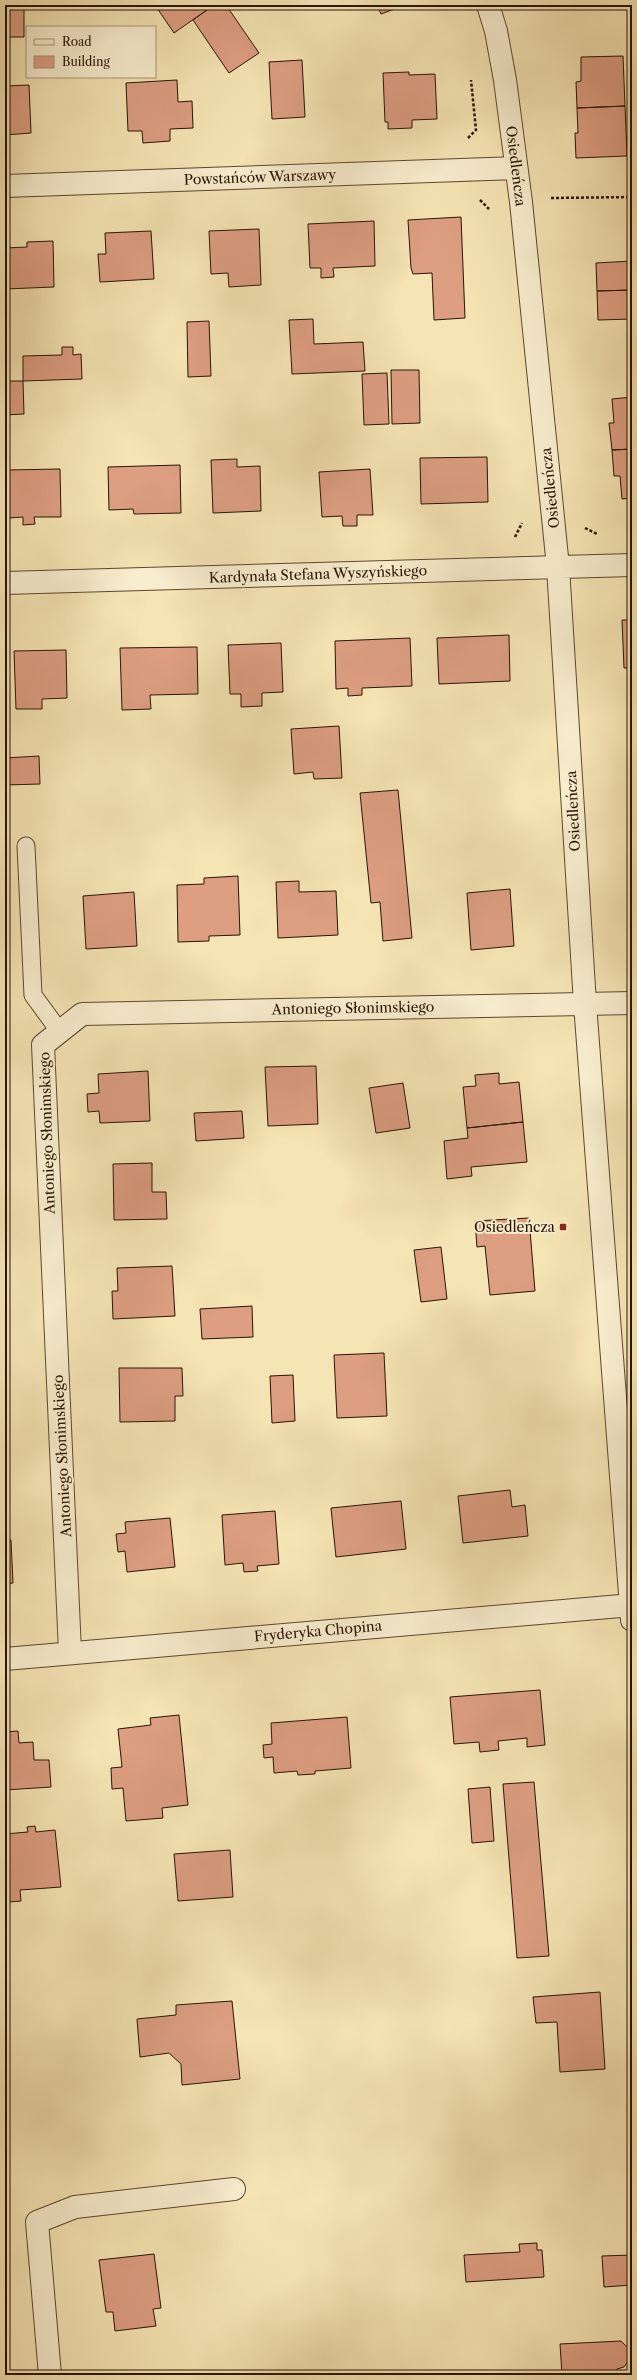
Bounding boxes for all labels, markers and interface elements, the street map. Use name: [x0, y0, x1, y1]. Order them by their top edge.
legend: [26, 26, 156, 78]
text: Road: [62, 34, 92, 49]
text: Building: [62, 54, 110, 69]
street label: Osiedleńcza: [502, 125, 530, 208]
street label: Powstańców Warszawy: [184, 165, 337, 189]
street label: Osiedleńcza: [537, 446, 563, 529]
street label: Kardynała Stefana Wyszyńskiego: [209, 561, 427, 587]
street label: Osiedleńcza: [562, 770, 584, 852]
street label: Antoniego Słonimskiego: [271, 998, 434, 1018]
street label: Antoniego Słonimskiego: [35, 1051, 59, 1216]
place label: Osiedleńcza: [474, 1218, 556, 1236]
marker: Osiedleńcza: [558, 1222, 568, 1232]
street label: Antoniego Słonimskiego: [49, 1374, 75, 1539]
street label: Fryderyka Chopina: [253, 1616, 383, 1646]

